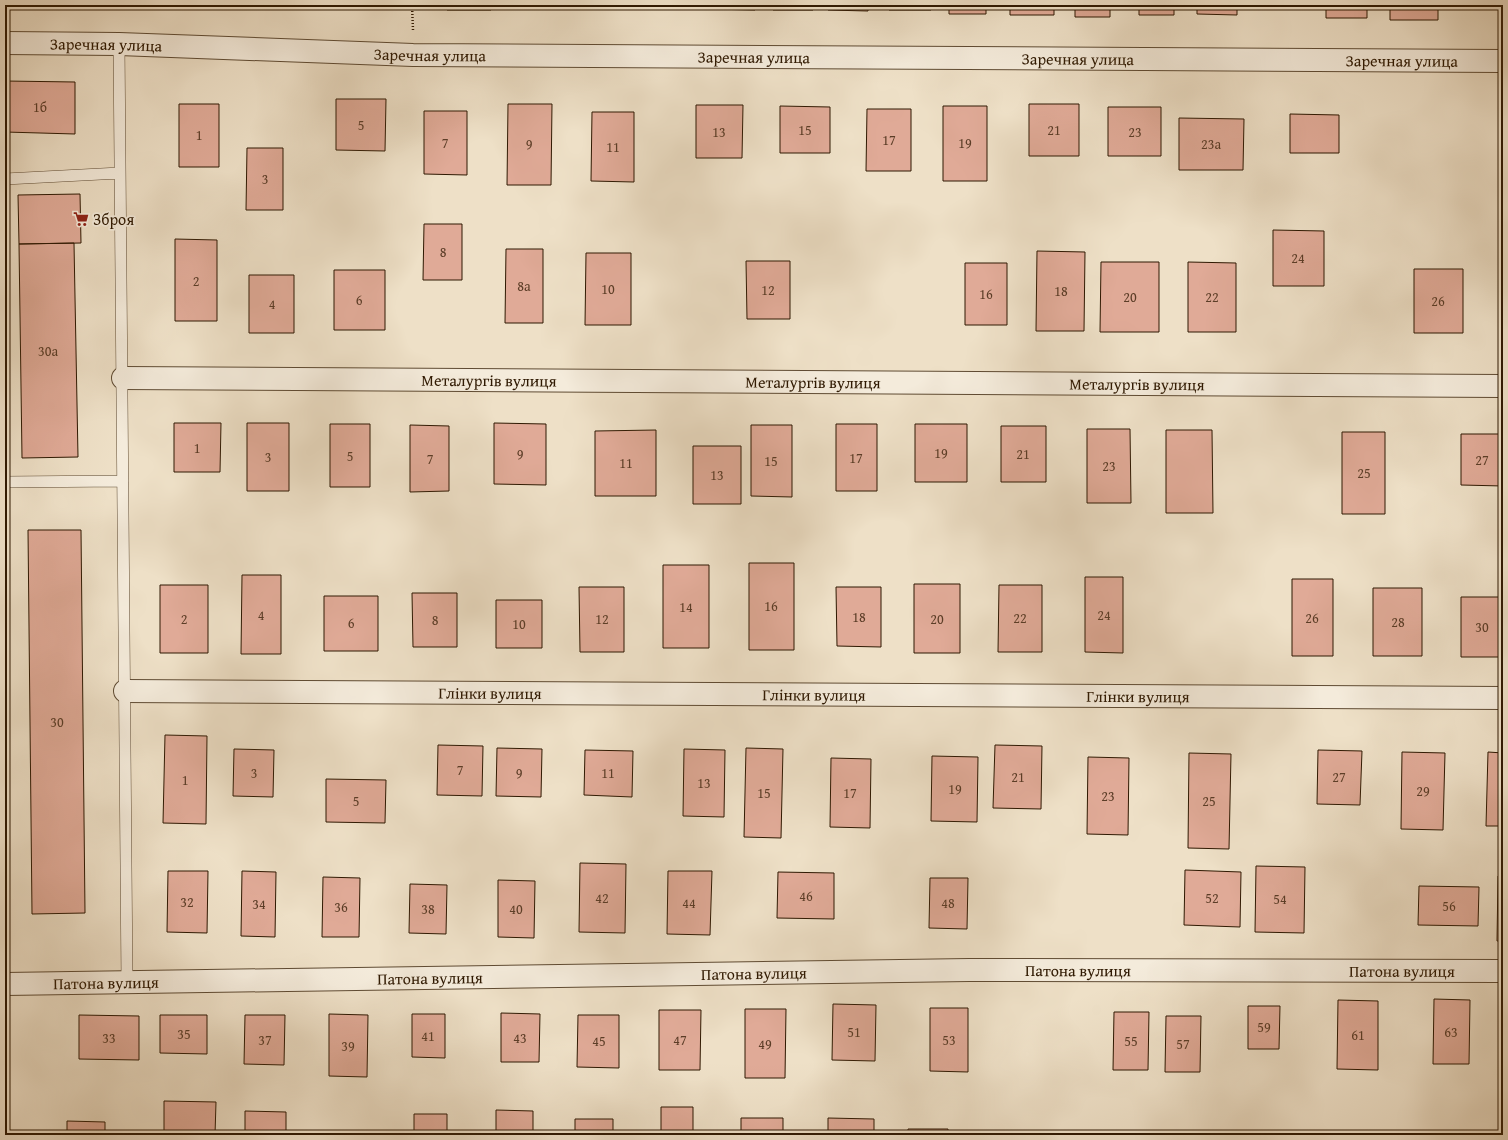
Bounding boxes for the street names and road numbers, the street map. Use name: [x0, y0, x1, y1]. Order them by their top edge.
street label: Заречная улица: [50, 31, 163, 58]
street label: Заречная улица: [373, 42, 486, 67]
street label: Заречная улица: [698, 45, 810, 69]
street label: Заречная улица: [1022, 46, 1134, 71]
street label: Заречная улица: [1346, 48, 1458, 73]
street label: Металургів вулиця: [421, 368, 557, 393]
street label: Металургів вулиця: [745, 370, 881, 394]
street label: Металургів вулиця: [1069, 371, 1205, 396]
street label: Глінки вулиця: [438, 681, 542, 705]
street label: Глінки вулиця: [762, 682, 866, 707]
street label: Глінки вулиця: [1086, 684, 1190, 708]
street label: Патона вулиця: [1025, 958, 1131, 982]
street label: Патона вулиця: [1349, 959, 1455, 983]
street label: Патона вулиця: [701, 960, 807, 986]
street label: Патона вулиця: [377, 965, 483, 991]
street label: Патона вулиця: [53, 970, 159, 995]

